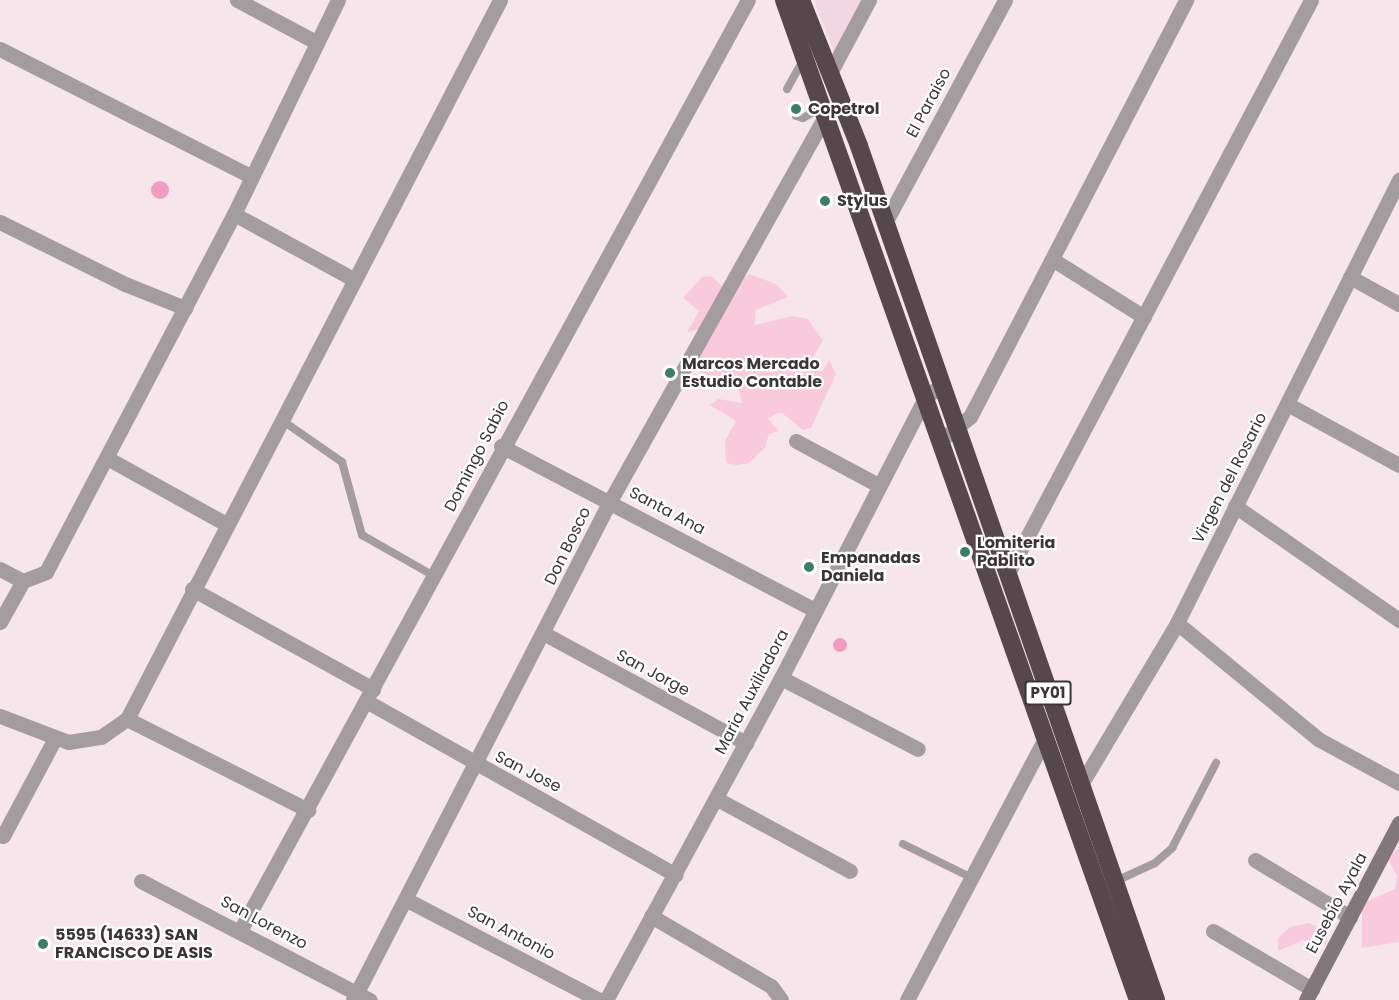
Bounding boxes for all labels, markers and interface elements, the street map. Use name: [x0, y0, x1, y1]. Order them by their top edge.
street label: El Paraiso: [903, 65, 955, 141]
place label: Copetrol: [808, 99, 879, 119]
marker: Copetrol: [789, 102, 803, 116]
place label: Stylus: [837, 191, 888, 211]
marker: Stylus: [818, 194, 832, 208]
place label: Marcos Mercado Estudio Contable: [682, 354, 822, 392]
marker: Marcos Mercado Estudio Contable: [663, 366, 677, 380]
street label: Domingo Sabio: [441, 397, 513, 515]
street label: Virgen del Rosario: [1189, 409, 1271, 547]
street label: Santa Ana: [626, 483, 708, 539]
street label: Don Bosco: [541, 504, 595, 588]
place label: Lomiteria Pablito: [977, 533, 1055, 571]
marker: Lomiteria Pablito: [958, 545, 972, 559]
place label: Empanadas Daniela: [821, 548, 921, 586]
marker: Empanadas Daniela: [802, 560, 816, 574]
street label: Maria Auxiliadora: [711, 626, 793, 758]
street label: San Jorge: [613, 646, 693, 700]
road number: PY01: [1024, 681, 1072, 705]
street label: San Jose: [492, 747, 564, 797]
street label: Eusebio Ayala: [1302, 849, 1372, 957]
street label: San Lorenzo: [217, 892, 311, 954]
street label: San Antonio: [464, 902, 558, 964]
place label: 5595 (14633) SAN FRANCISCO DE ASIS: [55, 925, 213, 963]
marker: 5595 (14633) SAN FRANCISCO DE ASIS: [36, 937, 50, 951]

